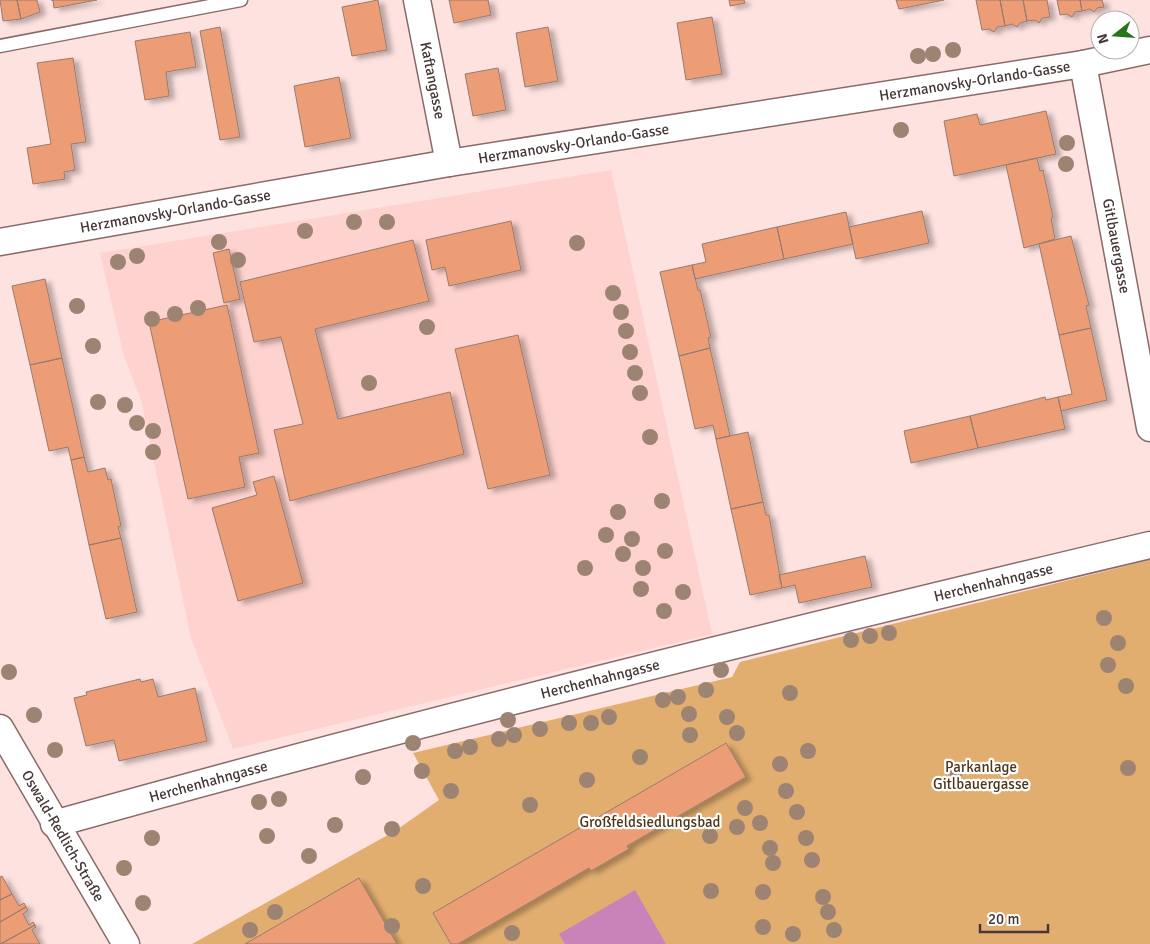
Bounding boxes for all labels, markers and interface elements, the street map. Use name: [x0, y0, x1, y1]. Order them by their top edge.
north arrow: [1090, 10, 1140, 60]
text: N: [1093, 32, 1113, 46]
street label: Kaftangasse: [416, 40, 449, 121]
street label: Herzmanovsky-Orlando-Gasse: [878, 57, 1072, 105]
street label: Herzmanovsky-Orlando-Gasse: [477, 120, 670, 167]
street label: Herzmanovsky-Orlando-Gasse: [79, 186, 272, 237]
street label: Gitlbauergasse: [1099, 197, 1134, 295]
street label: Herchenhahngasse: [932, 559, 1055, 605]
street label: Herchenhahngasse: [539, 655, 661, 703]
street label: Herchenhahngasse: [147, 757, 270, 806]
park label: Parkanlage Gitlbauergasse: [933, 758, 1029, 793]
street label: Oswald-Redlich-Straße: [18, 767, 108, 905]
park label: Großfeldsiedlungsbad: [579, 813, 721, 831]
scale bar: [980, 902, 1048, 934]
text: 20 m: [988, 910, 1019, 928]

